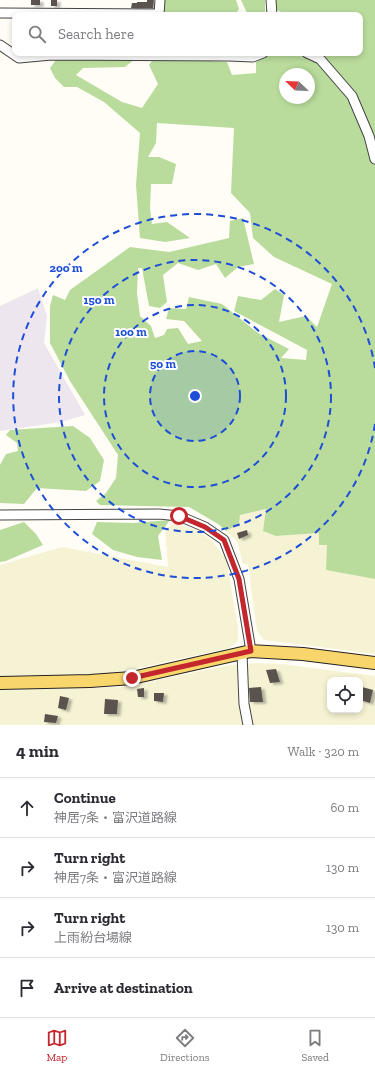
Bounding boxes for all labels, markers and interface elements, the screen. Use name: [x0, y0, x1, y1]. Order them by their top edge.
search box: [12, 12, 363, 56]
icon: search: [26, 23, 48, 45]
text: Search here: [58, 25, 134, 43]
north arrow: [279, 68, 315, 104]
text: 200 m: [49, 261, 83, 275]
text: 150 m: [84, 293, 115, 307]
text: 100 m: [115, 325, 147, 339]
text: 50 m: [150, 357, 176, 371]
centre of rings: [188, 389, 202, 403]
route start: [170, 507, 188, 525]
route end: [123, 669, 141, 687]
map controls: [327, 677, 363, 713]
button: locate: [327, 677, 363, 713]
text: 4 min: [16, 741, 59, 761]
text: Walk · 320 m: [287, 744, 359, 759]
text: Continue: [54, 789, 116, 807]
icon: ahead: [16, 797, 38, 819]
text: 60 m: [330, 800, 359, 815]
text: 神居7条・富沢道路線: [54, 810, 177, 825]
text: Turn right: [54, 849, 125, 867]
icon: right: [16, 857, 38, 879]
text: 130 m: [326, 860, 359, 875]
text: 神居7条・富沢道路線: [54, 870, 177, 885]
text: Turn right: [54, 909, 125, 927]
icon: right: [16, 917, 38, 939]
text: 130 m: [326, 920, 359, 935]
text: 上雨紛台場線: [54, 930, 132, 945]
icon: arrive: [16, 977, 38, 999]
text: Arrive at destination: [54, 979, 193, 997]
tab: Map: [46, 1027, 68, 1064]
tab: Directions: [160, 1027, 210, 1064]
tab: Saved: [301, 1027, 329, 1064]

